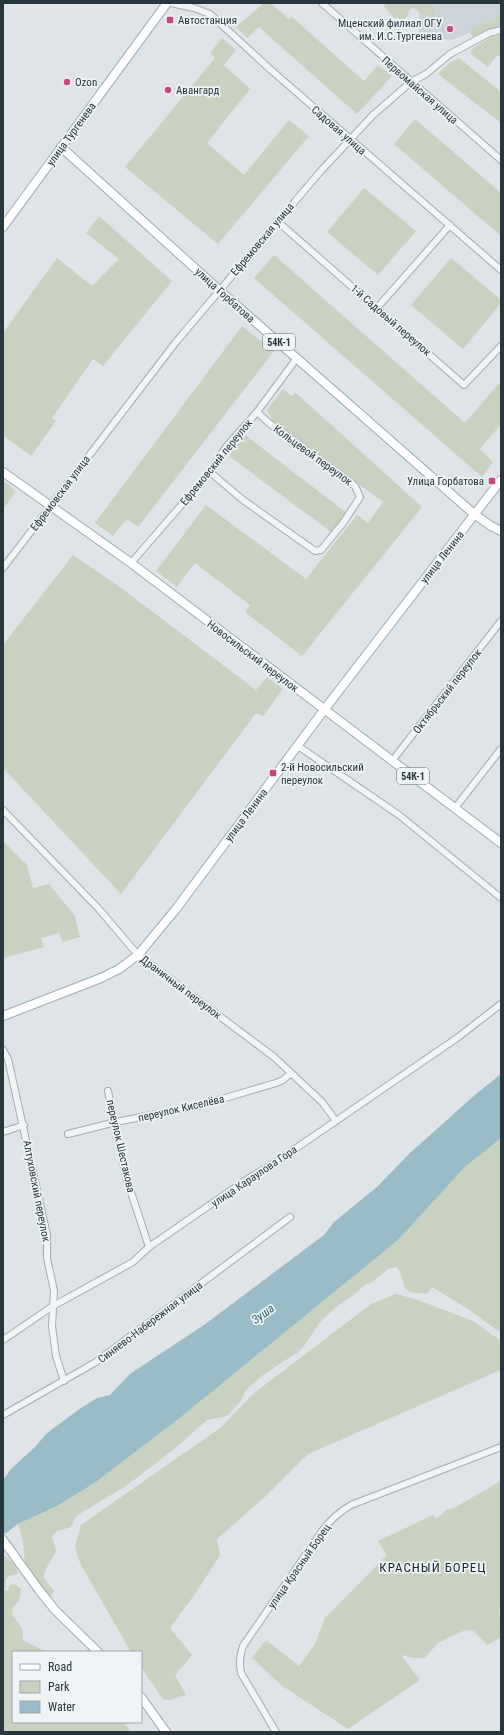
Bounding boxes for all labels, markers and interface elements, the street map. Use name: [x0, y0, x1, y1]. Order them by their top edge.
place label: Автостанция: [178, 14, 237, 27]
marker: Автостанция: [165, 15, 175, 25]
place label: Мценский филиал ОГУ им. И.С.Тургенева: [338, 17, 442, 43]
marker: Мценский филиал ОГУ им. И.С.Тургенева: [445, 24, 455, 34]
street label: Первомайская улица: [379, 54, 460, 127]
place label: Ozon: [75, 76, 97, 89]
marker: Ozon: [62, 77, 72, 87]
place label: Авангард: [176, 84, 219, 97]
marker: Авангард: [163, 85, 173, 95]
street label: улица Тургенева: [44, 100, 99, 168]
street label: Садовая улица: [309, 103, 369, 158]
street label: Ефремовская улица: [228, 200, 297, 278]
street label: улица Горбатова: [192, 265, 257, 326]
street label: 1-й Садовый переулок: [348, 282, 434, 359]
road number: 54К-1: [263, 334, 295, 350]
street label: Ефремовский переулок: [178, 416, 256, 508]
street label: Кольцевой переулок: [271, 422, 355, 489]
street label: Ефремовская улица: [28, 453, 93, 534]
place label: Улица Горбатова: [407, 475, 484, 488]
marker: Улица Горбатова: [487, 476, 497, 486]
street label: улица Ленина: [418, 528, 467, 586]
street label: Новосильский переулок: [204, 618, 302, 695]
street label: Октябрьский переулок: [410, 646, 485, 736]
place label: 2-й Новосильский переулок: [281, 761, 364, 787]
marker: 2-й Новосильский переулок: [268, 768, 278, 778]
road number: 54К-1: [397, 768, 429, 784]
street label: улица Ленина: [222, 786, 271, 844]
street label: Драничный переулок: [138, 953, 224, 1022]
street label: переулок Киселёва: [137, 1092, 225, 1125]
street label: переулок Шестакова: [103, 1098, 138, 1194]
street label: Алтуховский переулок: [20, 1139, 53, 1244]
street label: улица Караулова Гора: [209, 1143, 300, 1210]
street label: Синяево-Набережная улица: [95, 1279, 205, 1366]
water label: Зуша: [249, 1301, 277, 1327]
street label: улица Красный Борец: [265, 1521, 334, 1611]
district label: КРАСНЫЙ БОРЕЦ: [379, 1560, 487, 1575]
legend: [12, 1651, 142, 1723]
text: Road: [48, 1660, 72, 1674]
text: Park: [48, 1680, 70, 1694]
text: Water: [48, 1700, 76, 1714]

